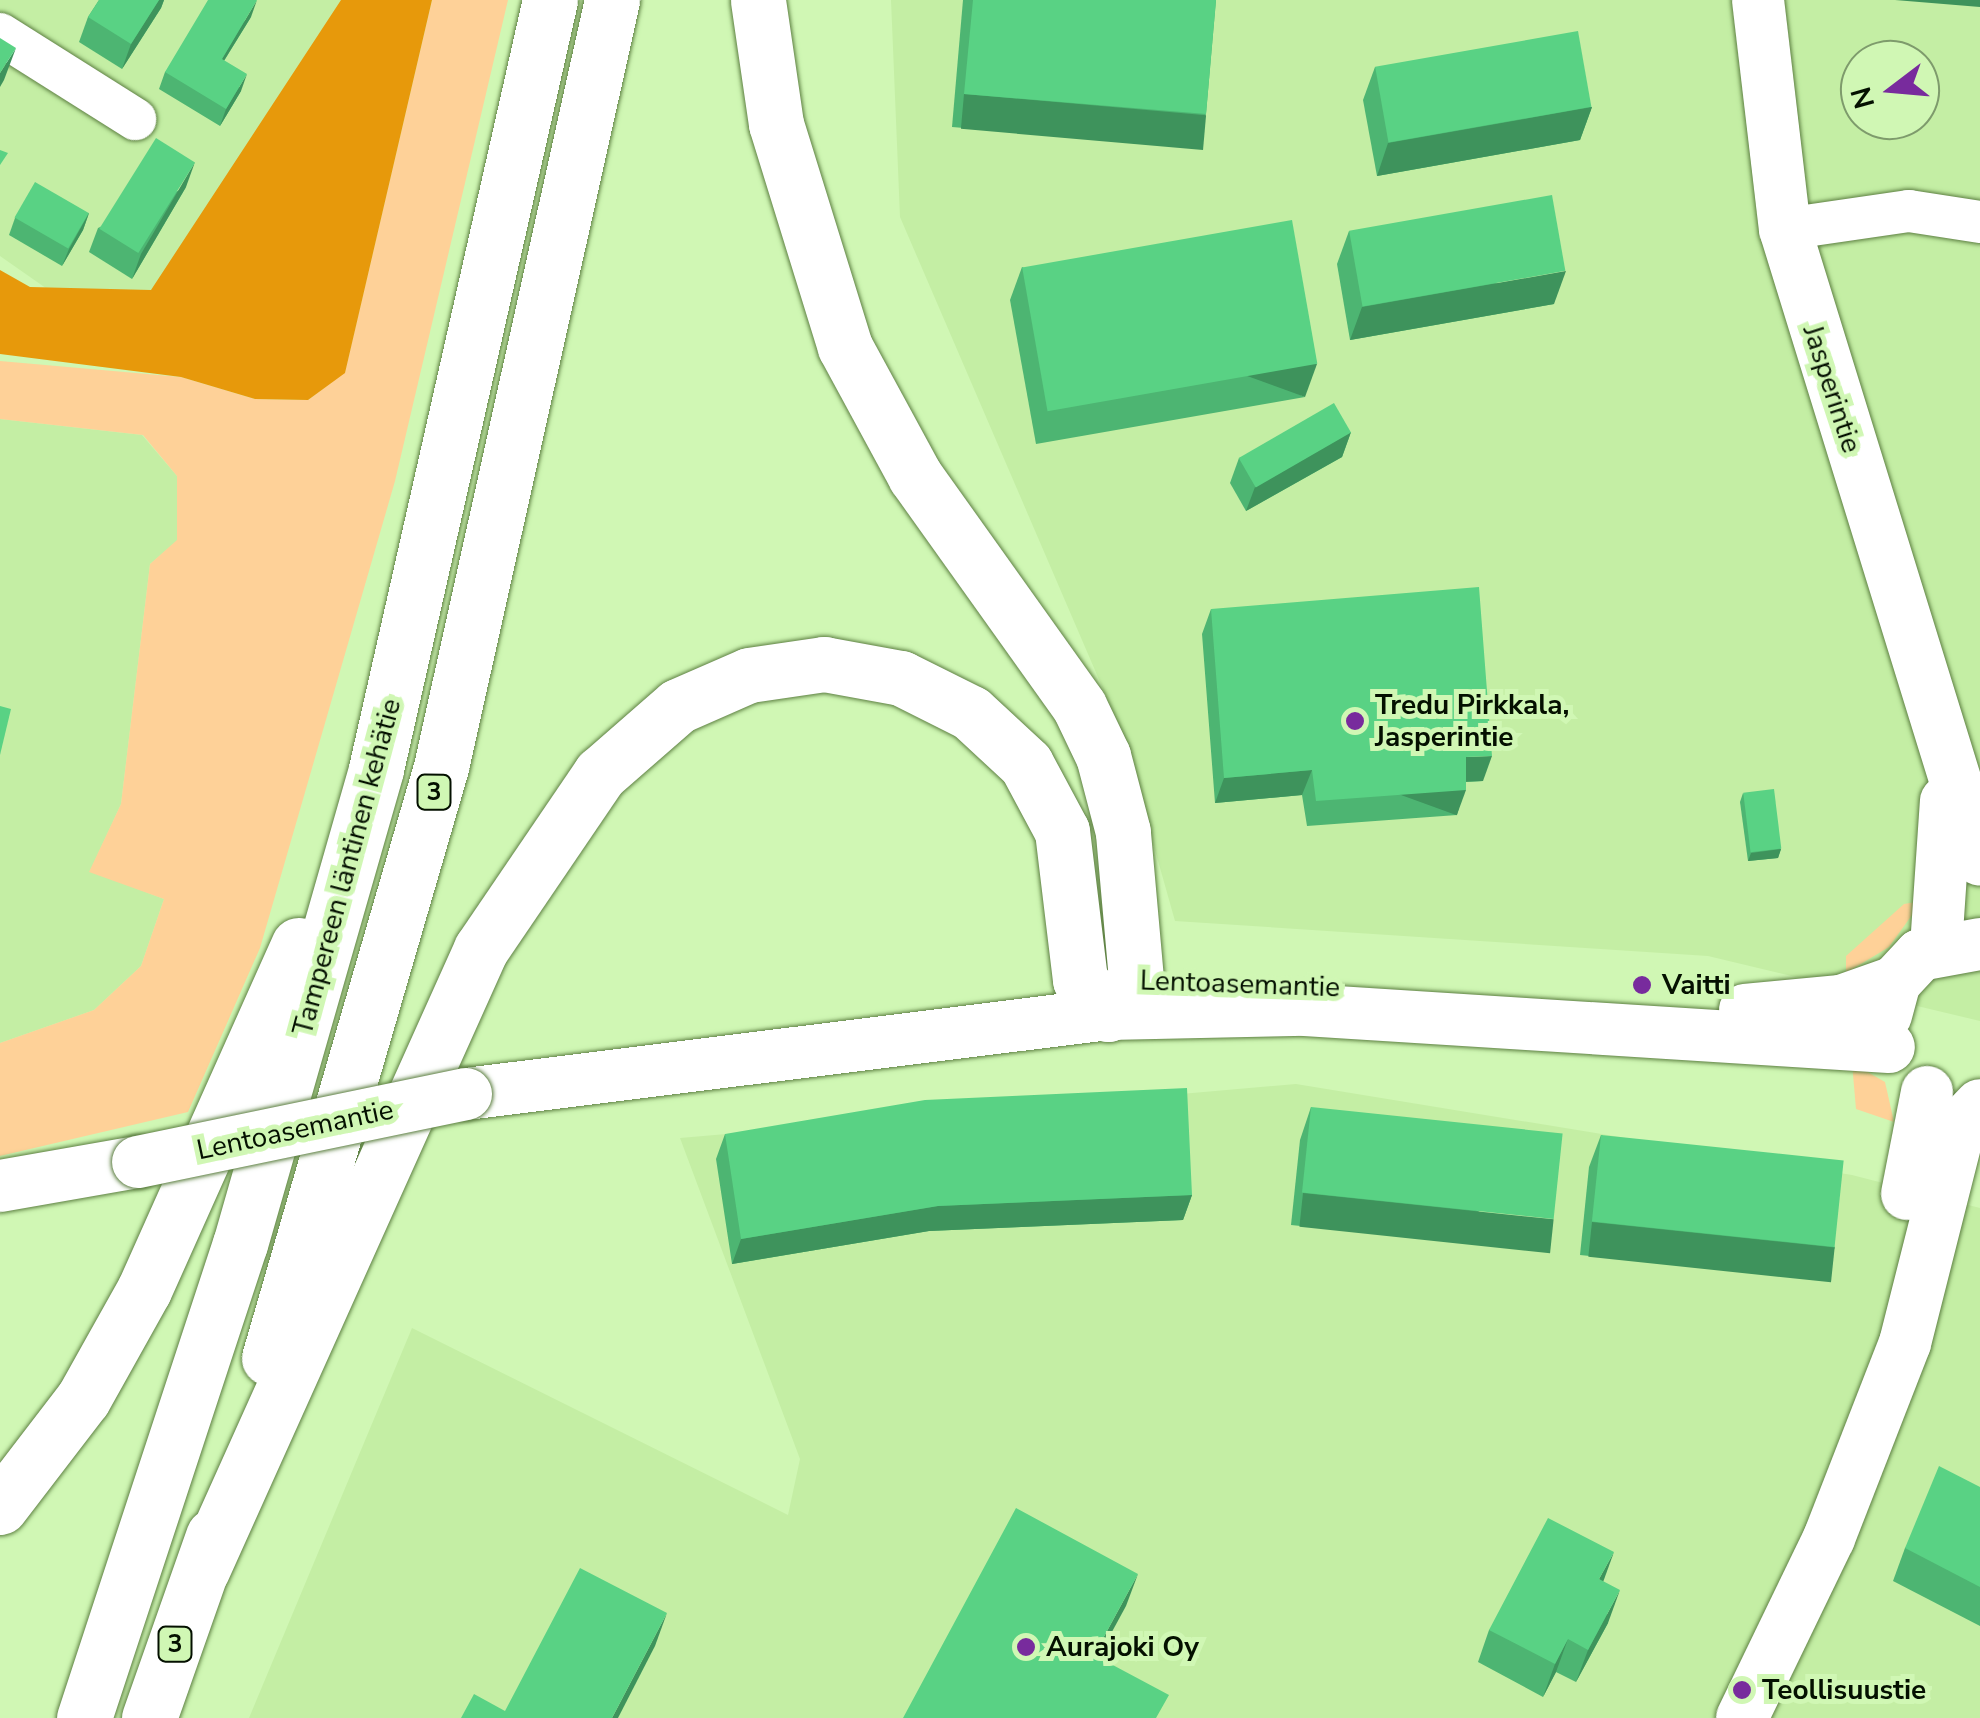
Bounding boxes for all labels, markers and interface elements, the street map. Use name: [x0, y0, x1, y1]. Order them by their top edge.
north arrow: [1840, 40, 1940, 140]
text: N: [1842, 82, 1884, 113]
street label: Jasperintie: [1796, 321, 1868, 457]
place label: Tredu Pirkkala, Jasperintie: [1375, 688, 1569, 754]
street label: Tampereen läntinen kehätie: [286, 695, 408, 1039]
marker: Tredu Pirkkala, Jasperintie: [1344, 710, 1366, 732]
road number: 3: [416, 772, 452, 812]
street label: Lentoasemantie: [1139, 964, 1341, 1004]
place label: Vaitti: [1662, 968, 1731, 1002]
marker: Vaitti: [1631, 974, 1653, 996]
street label: Lentoasemantie: [194, 1093, 396, 1167]
road number: 3: [158, 1624, 192, 1664]
place label: Aurajoki Oy: [1046, 1630, 1199, 1664]
marker: Aurajoki Oy: [1015, 1636, 1037, 1658]
place label: Teollisuustie: [1762, 1673, 1926, 1707]
marker: Teollisuustie: [1731, 1679, 1753, 1701]

